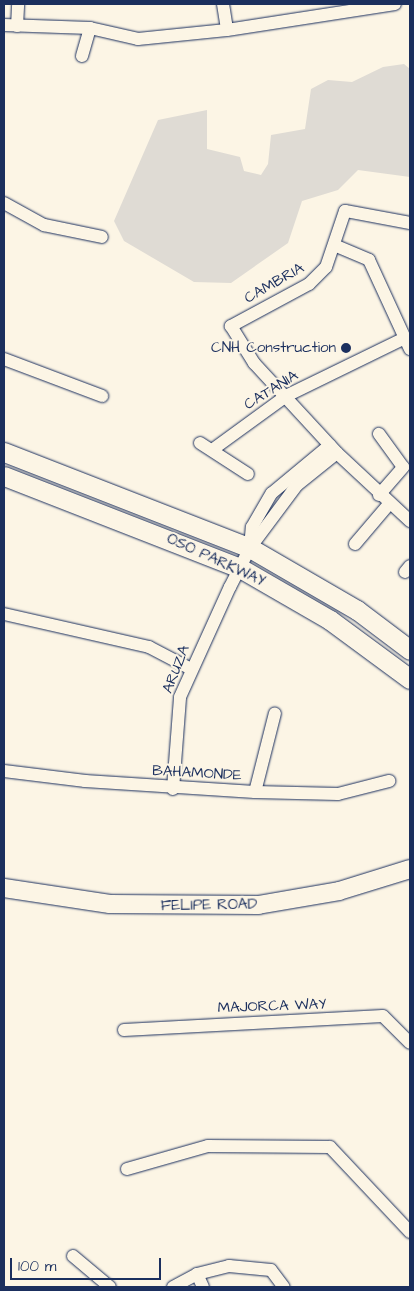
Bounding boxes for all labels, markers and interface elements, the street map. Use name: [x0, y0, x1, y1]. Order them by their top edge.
street label: CAMBRIA: [241, 259, 307, 307]
place label: CNH Construction: [211, 339, 336, 357]
marker: CNH Construction: [340, 342, 352, 354]
street label: CATANIA: [241, 366, 301, 414]
street label: OSO PARKWAY: [164, 529, 268, 591]
street label: ARUZA: [159, 642, 193, 696]
street label: BAHAMONDE: [152, 762, 242, 784]
street label: FELIPE ROAD: [161, 895, 257, 915]
street label: MAJORCA WAY: [217, 995, 327, 1017]
scale bar: [12, 1248, 164, 1280]
text: 100 m: [18, 1256, 57, 1277]

